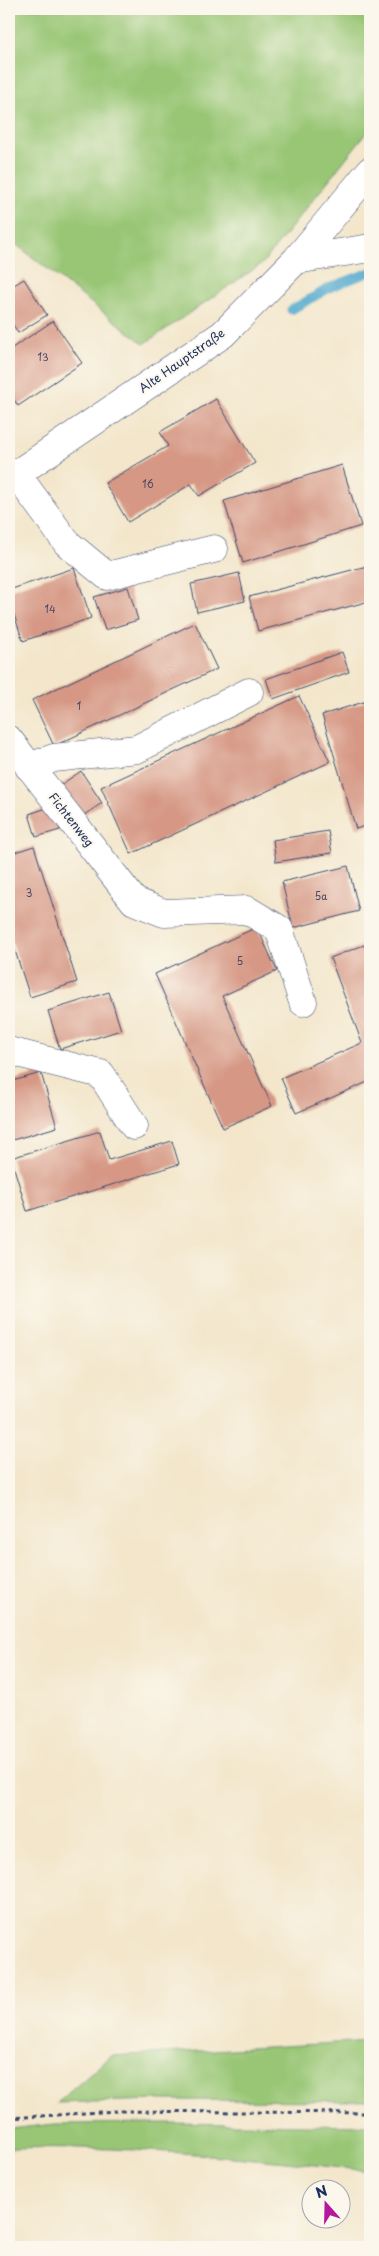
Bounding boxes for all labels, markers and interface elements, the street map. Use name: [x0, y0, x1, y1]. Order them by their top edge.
street label: Alte Hauptstraße: [135, 324, 228, 397]
house number: 13: [37, 349, 49, 364]
house number: 16: [142, 476, 154, 491]
house number: 14: [44, 601, 56, 616]
house number: 1: [77, 698, 81, 713]
street label: Fichtenweg: [45, 788, 99, 850]
house number: 3: [26, 885, 32, 900]
house number: 5a: [315, 888, 328, 903]
house number: 5: [237, 953, 243, 968]
north arrow: [302, 2178, 352, 2228]
text: N: [313, 2180, 330, 2203]

